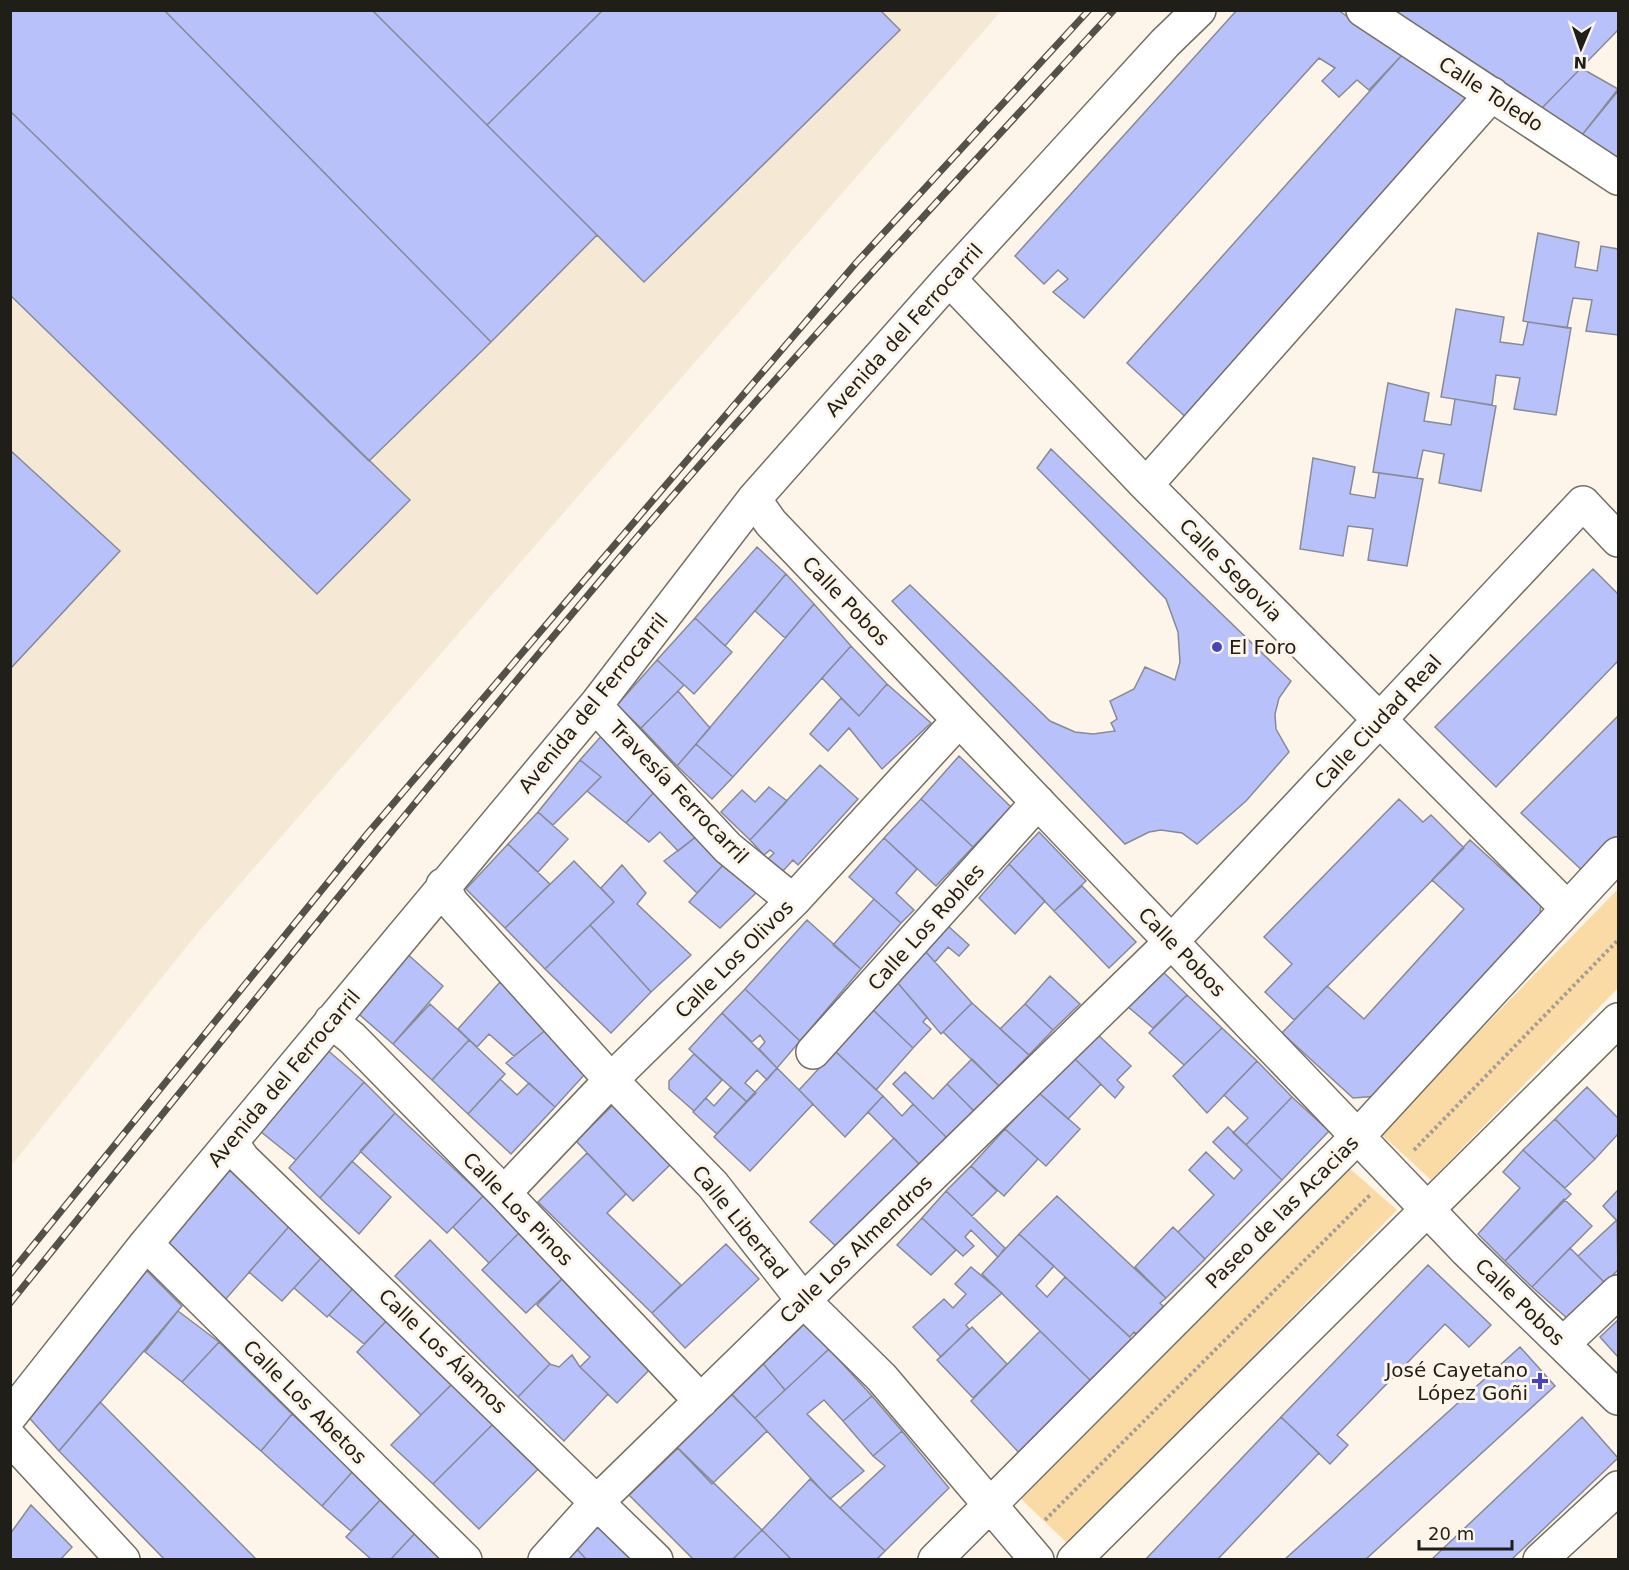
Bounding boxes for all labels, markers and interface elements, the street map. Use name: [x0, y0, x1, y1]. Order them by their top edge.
north arrow: [1551, 18, 1611, 78]
street label: Calle Toledo: [1434, 51, 1548, 137]
text: N: [1573, 53, 1588, 72]
street label: Avenida del Ferrocarril: [820, 239, 988, 421]
street label: Calle Segovia: [1175, 514, 1287, 626]
street label: Calle Pobos: [797, 551, 895, 651]
street label: Avenida del Ferrocarril: [513, 608, 673, 798]
place label: El Foro: [1229, 635, 1297, 659]
marker: El Foro: [1210, 640, 1224, 654]
street label: Calle Ciudad Real: [1309, 650, 1447, 794]
street label: Travesía Ferrocarril: [604, 715, 753, 869]
street label: Calle Los Robles: [863, 859, 989, 995]
street label: Calle Los Olivos: [670, 895, 798, 1023]
street label: Calle Pobos: [1133, 902, 1231, 1002]
street label: Avenida del Ferrocarril: [203, 984, 365, 1172]
street label: Paseo de las Acacias: [1201, 1131, 1363, 1293]
street label: Calle Los Pinos: [458, 1147, 578, 1271]
street label: Calle Libertad: [687, 1161, 793, 1283]
street label: Calle Los Almendros: [775, 1170, 937, 1328]
street label: Calle Pobos: [1470, 1253, 1570, 1351]
street label: Calle Los Álamos: [374, 1284, 512, 1418]
street label: Calle Los Abetos: [238, 1335, 372, 1469]
place label: José Cayetano López Goñi: [1383, 1358, 1528, 1405]
marker: José Cayetano López Goñi: [1533, 1374, 1547, 1388]
scale bar: [1419, 1513, 1512, 1551]
text: 20 m: [1428, 1523, 1474, 1544]

